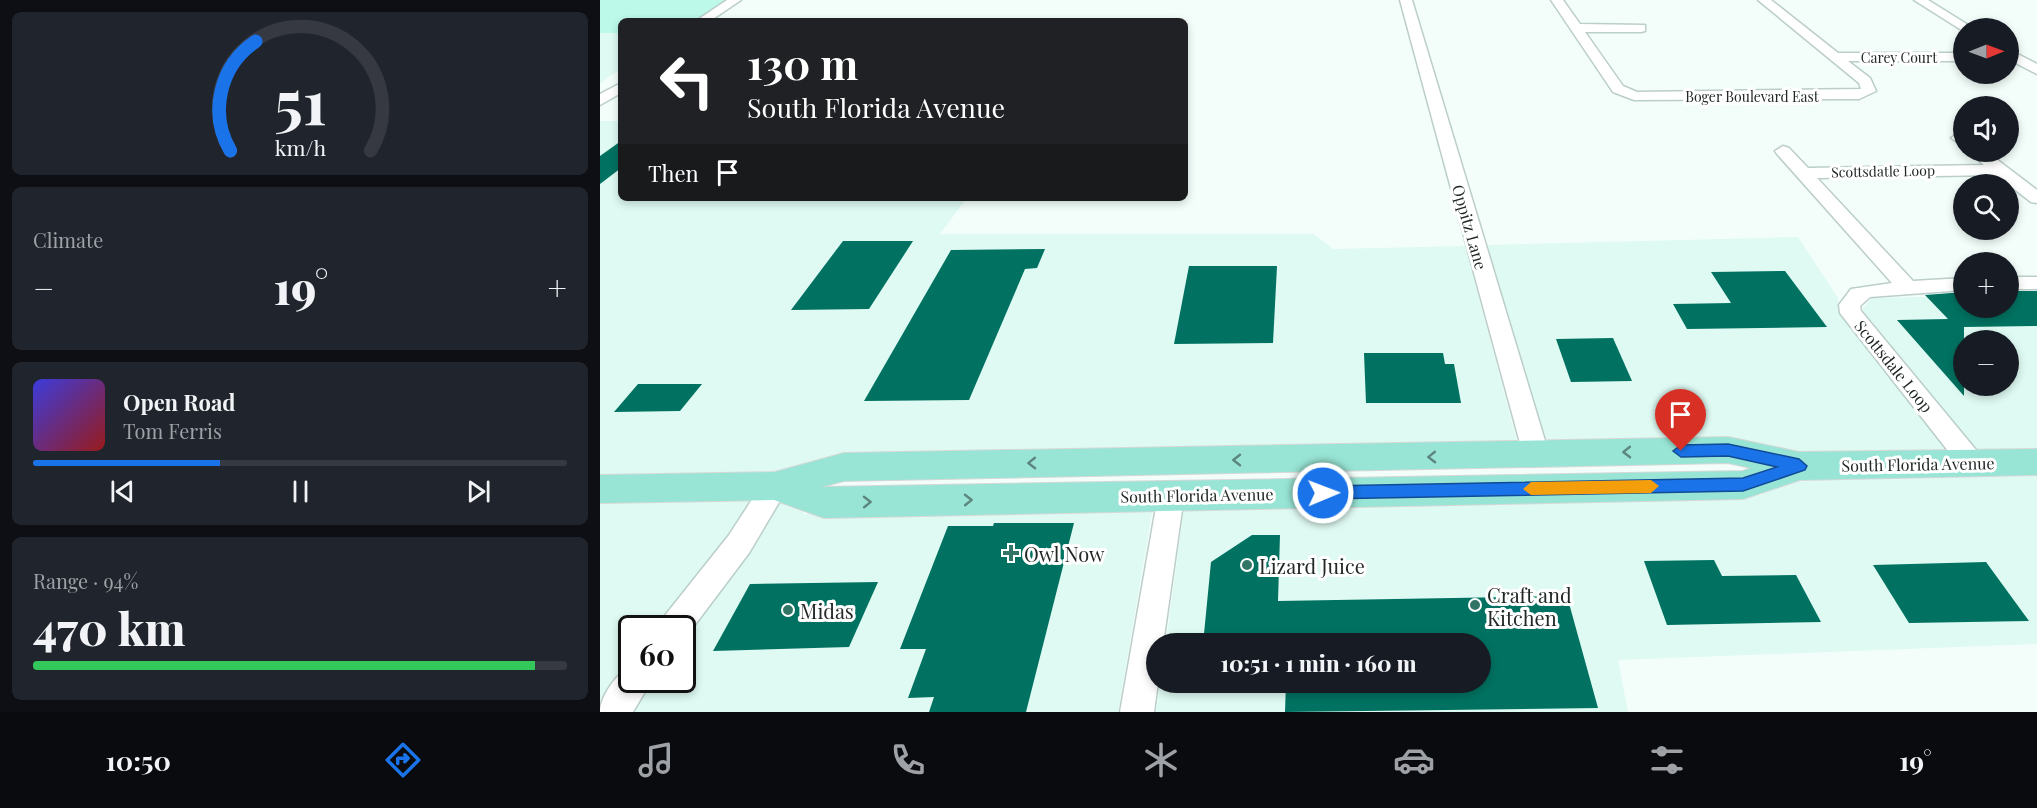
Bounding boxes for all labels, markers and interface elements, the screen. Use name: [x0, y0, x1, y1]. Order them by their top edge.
north arrow: [1953, 18, 2019, 84]
map controls: [1953, 18, 2019, 396]
text: 130 m: [747, 35, 858, 91]
icon: left: [648, 42, 726, 120]
street label: Carey Court: [1861, 48, 1938, 67]
text: 51: [274, 57, 326, 141]
street label: Boger Boulevard East: [1685, 87, 1820, 106]
text: South Florida Avenue: [747, 89, 1005, 125]
button: sound: [1953, 96, 2019, 162]
text: km/h: [274, 133, 326, 161]
icon: arrive: [711, 156, 744, 189]
text: Then: [648, 158, 699, 188]
street label: Scottsdatle Loop: [1831, 161, 1935, 181]
button: search: [1953, 174, 2019, 240]
street label: Oppitz Lane: [1448, 182, 1492, 272]
text: Climate: [33, 226, 103, 253]
button: +: [1953, 252, 2019, 318]
text: 19°: [274, 256, 328, 316]
text: −: [33, 265, 54, 309]
text: +: [548, 265, 567, 309]
street label: Scottsdale Loop: [1850, 315, 1938, 417]
button: −: [1953, 330, 2019, 396]
text: Open Road: [123, 387, 235, 417]
pin: [1655, 389, 1706, 451]
icon: arrive: [1664, 398, 1697, 431]
text: Tom Ferris: [123, 417, 222, 444]
one-way arrow: [1623, 446, 1632, 459]
one-way arrow: [1428, 450, 1437, 463]
street label: South Florida Avenue: [1841, 452, 1995, 476]
one-way arrow: [1233, 454, 1242, 466]
one-way arrow: [1027, 457, 1036, 469]
position arrow: [1291, 461, 1355, 525]
icon: previous: [106, 475, 139, 508]
icon: pause: [284, 475, 317, 508]
icon: next: [462, 475, 495, 508]
street label: South Florida Avenue: [1120, 483, 1274, 507]
one-way arrow: [964, 494, 973, 506]
one-way arrow: [863, 495, 872, 508]
place label: Owl Now: [1024, 540, 1105, 567]
marker: Owl Now: [1002, 544, 1020, 562]
place label: Lizard Juice: [1259, 552, 1365, 579]
marker: Lizard Juice: [1240, 558, 1254, 572]
text: Range · 94%: [33, 567, 138, 594]
place label: Craft and Kitchen: [1487, 581, 1572, 631]
text: 470 km: [33, 597, 186, 657]
place label: Midas: [800, 597, 854, 624]
marker: Craft and Kitchen: [1468, 598, 1482, 612]
marker: Midas: [781, 603, 795, 617]
speed limit sign: 60: [618, 615, 696, 693]
text: 10:51 · 1 min · 160 m: [1220, 648, 1417, 678]
icon: directions: [382, 739, 424, 781]
icon: music: [635, 739, 677, 781]
icon: phone: [887, 739, 929, 781]
icon: climate: [1140, 739, 1182, 781]
icon: car: [1393, 739, 1435, 781]
icon: filters: [1646, 739, 1688, 781]
text: 10:50: [105, 742, 171, 778]
text: 19°: [1899, 742, 1932, 778]

